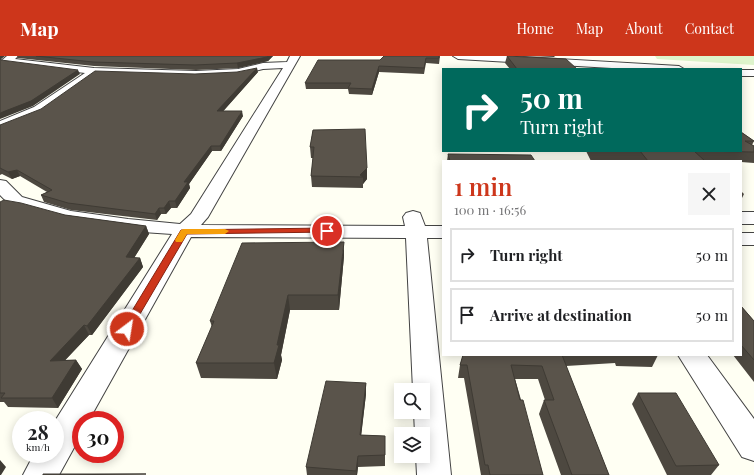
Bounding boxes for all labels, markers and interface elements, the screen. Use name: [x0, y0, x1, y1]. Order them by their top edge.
text: Map: [20, 15, 59, 41]
text: Home: [516, 19, 554, 38]
text: Map: [576, 19, 603, 38]
text: About: [625, 19, 663, 38]
text: Contact: [685, 19, 734, 38]
text: 50 m: [520, 79, 583, 116]
icon: right: [454, 84, 506, 136]
text: Turn right: [520, 115, 603, 139]
text: 1 min: [454, 170, 512, 202]
button: close: [688, 173, 730, 215]
text: 100 m · 16:56: [454, 201, 526, 218]
pin: [310, 214, 344, 248]
icon: arrive: [316, 220, 338, 242]
icon: right: [456, 244, 478, 266]
text: Turn right: [490, 245, 563, 265]
text: 50 m: [696, 245, 728, 265]
icon: arrive: [456, 304, 478, 326]
text: Arrive at destination: [490, 305, 632, 325]
text: 50 m: [696, 305, 728, 325]
position arrow: [106, 308, 148, 350]
map controls: [394, 383, 430, 463]
button: search: [394, 383, 430, 419]
speed limit sign: 30: [72, 411, 124, 463]
text: 28: [27, 418, 49, 445]
button: layers: [394, 427, 430, 463]
text: km/h: [26, 440, 50, 454]

